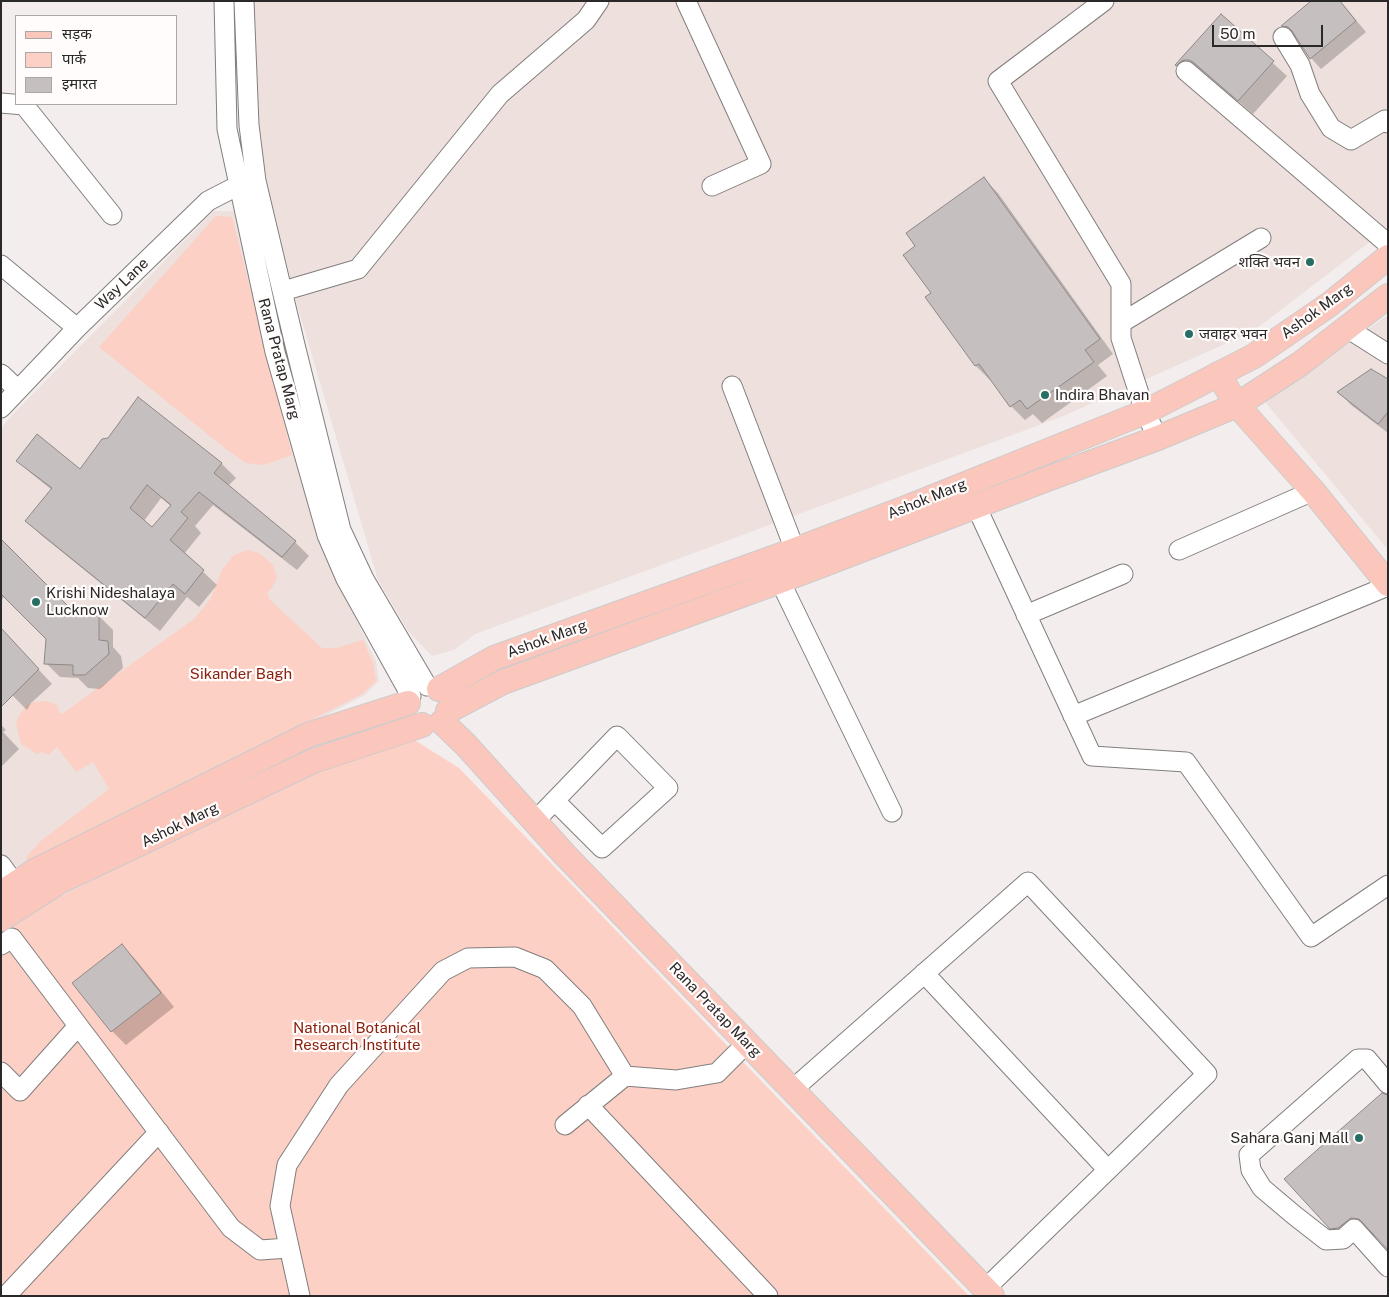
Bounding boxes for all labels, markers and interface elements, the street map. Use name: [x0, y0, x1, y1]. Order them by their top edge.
legend: [15, 15, 178, 105]
scale bar: [1214, 15, 1325, 47]
text: सड़क: [62, 25, 92, 42]
text: 50 m: [1220, 25, 1255, 42]
text: पार्क: [62, 50, 86, 67]
text: इमारत: [62, 75, 97, 92]
place label: शक्ति भवन: [1238, 253, 1300, 271]
street label: Way Lane: [92, 254, 152, 314]
marker: शक्ति भवन: [1304, 256, 1316, 268]
street label: Ashok Marg: [1278, 279, 1356, 343]
street label: Rana Pratap Marg: [254, 296, 304, 422]
place label: जवाहर भवन: [1199, 325, 1267, 343]
marker: जवाहर भवन: [1183, 328, 1195, 340]
place label: Indira Bhavan: [1055, 386, 1149, 404]
marker: Indira Bhavan: [1039, 389, 1051, 401]
street label: Ashok Marg: [885, 475, 969, 523]
place label: Krishi Nideshalaya Lucknow: [46, 584, 175, 619]
marker: Krishi Nideshalaya Lucknow: [30, 596, 42, 608]
street label: Ashok Marg: [505, 616, 589, 662]
park label: Sikander Bagh: [190, 665, 292, 683]
street label: Ashok Marg: [138, 799, 222, 851]
street label: Rana Pratap Marg: [665, 959, 765, 1061]
park label: National Botanical Research Institute: [293, 1019, 421, 1054]
place label: Sahara Ganj Mall: [1230, 1129, 1349, 1147]
marker: Sahara Ganj Mall: [1353, 1132, 1365, 1144]

